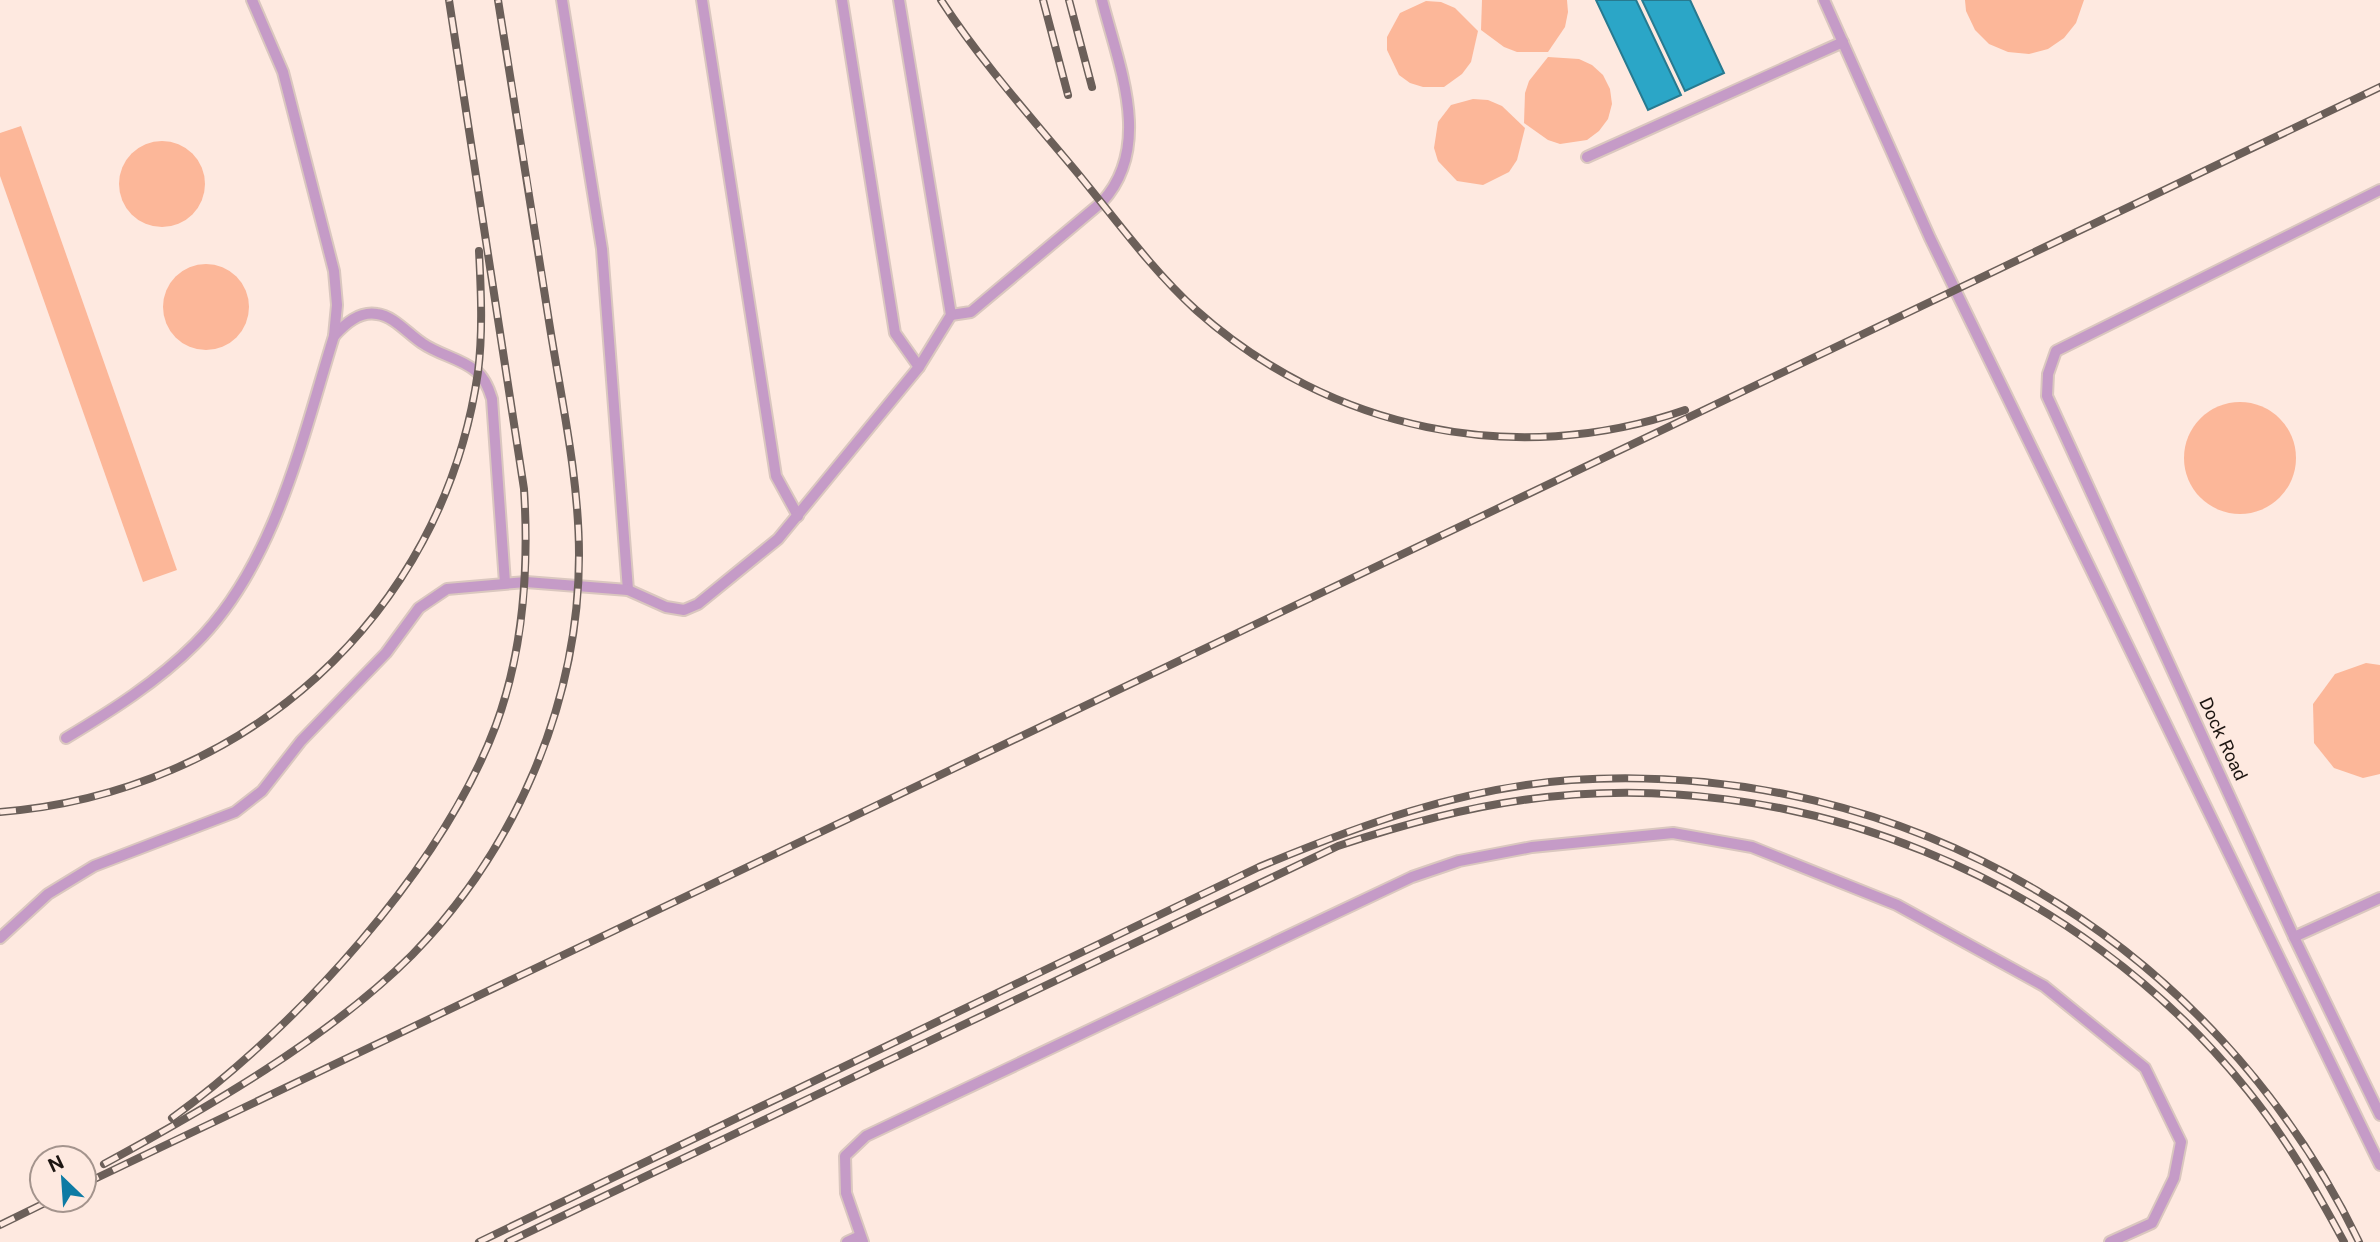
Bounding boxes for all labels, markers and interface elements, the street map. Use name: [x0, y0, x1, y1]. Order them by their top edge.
street label: Dock Road: [2195, 694, 2252, 784]
north arrow: [28, 1144, 98, 1214]
text: N: [44, 1150, 67, 1177]

